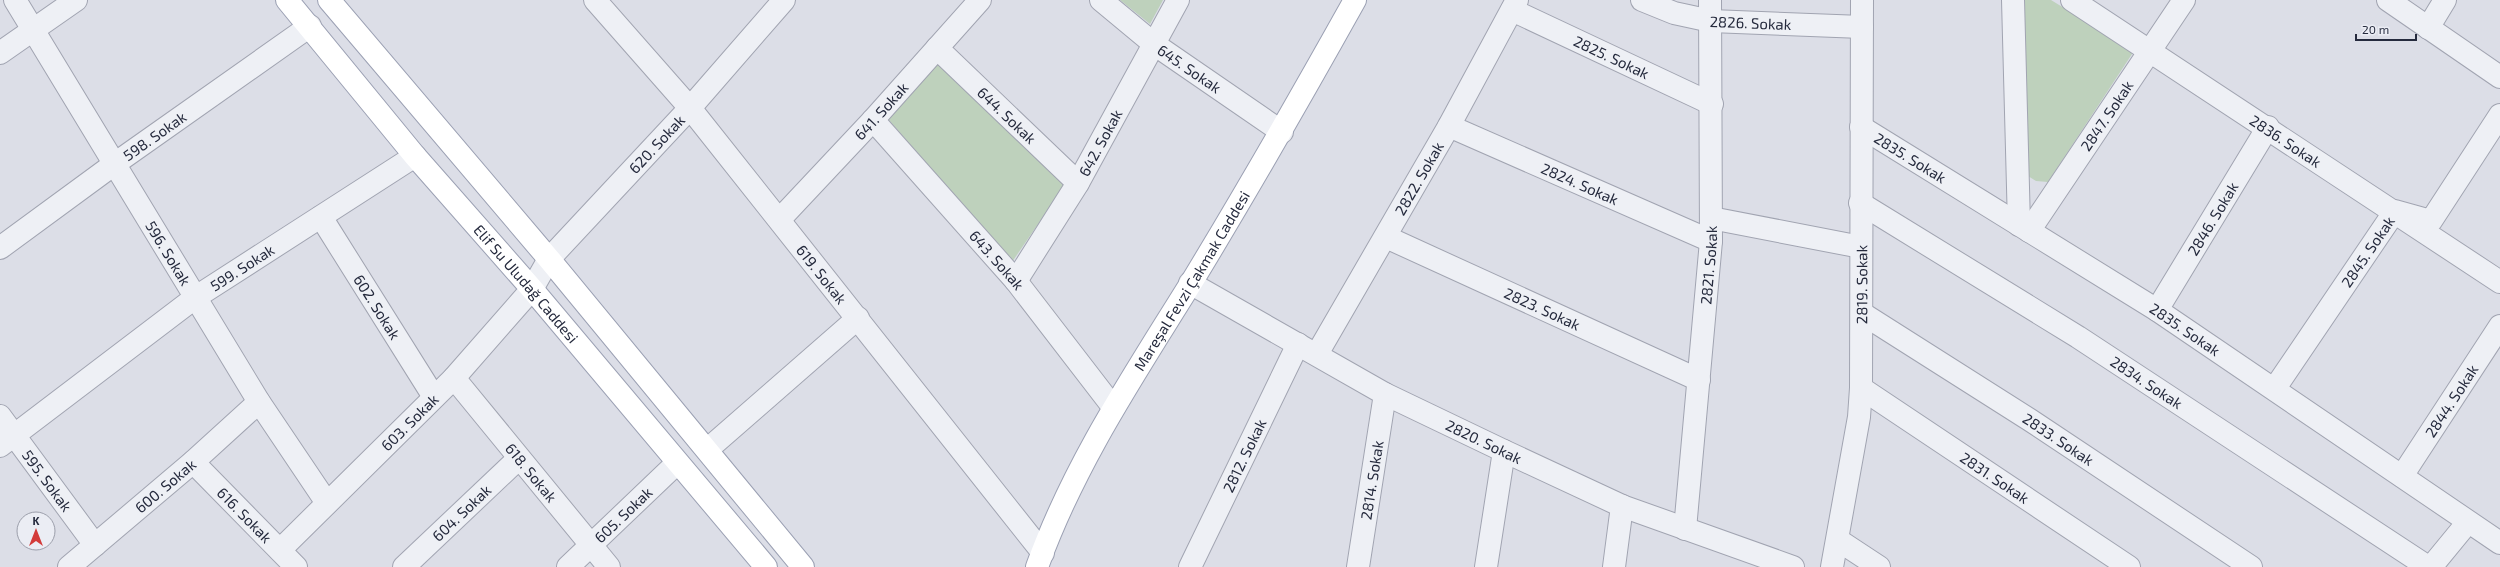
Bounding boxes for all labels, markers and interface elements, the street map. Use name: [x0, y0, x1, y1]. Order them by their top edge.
street label: 2826. Sokak: [1709, 12, 1792, 33]
scale bar: [2356, 16, 2416, 42]
text: 20 m: [2362, 22, 2389, 36]
street label: 2825. Sokak: [1571, 31, 1653, 82]
street label: 645. Sokak: [1154, 40, 1225, 97]
street label: 2847. Sokak: [2076, 77, 2137, 154]
street label: 641. Sokak: [850, 78, 912, 143]
street label: 644. Sokak: [974, 83, 1040, 148]
street label: 642. Sokak: [1075, 106, 1126, 179]
street label: 598. Sokak: [119, 107, 190, 164]
street label: 620. Sokak: [625, 111, 688, 177]
street label: 2836. Sokak: [2247, 111, 2325, 171]
street label: 2835. Sokak: [1871, 128, 1950, 187]
street label: 2822. Sokak: [1390, 138, 1447, 218]
street label: 2824. Sokak: [1539, 159, 1622, 208]
street label: 2846. Sokak: [2183, 178, 2242, 259]
street label: Mareşal Fevzi Çakmak Caddesi: [1130, 187, 1253, 374]
street label: 2845. Sokak: [2337, 212, 2398, 290]
street label: 596. Sokak: [142, 217, 195, 289]
street label: Elif Su Uludağ Caddesi: [470, 220, 582, 346]
street label: 2821. Sokak: [1696, 225, 1720, 305]
street label: 643. Sokak: [966, 226, 1028, 293]
street label: 599. Sokak: [207, 240, 278, 295]
street label: 619. Sokak: [793, 241, 851, 308]
street label: 2819. Sokak: [1852, 244, 1870, 324]
street label: 602. Sokak: [350, 271, 405, 343]
street label: 2823. Sokak: [1502, 283, 1584, 334]
street label: 2835. Sokak: [2147, 299, 2224, 360]
street label: 2834. Sokak: [2107, 352, 2186, 412]
street label: 2844. Sokak: [2421, 361, 2482, 440]
street label: 603. Sokak: [377, 390, 442, 454]
street label: 2833. Sokak: [2020, 409, 2098, 469]
street label: 2812. Sokak: [1219, 415, 1270, 495]
street label: 2820. Sokak: [1443, 415, 1525, 467]
street label: 618. Sokak: [502, 439, 561, 506]
street label: 2814. Sokak: [1357, 439, 1387, 521]
street label: 595. Sokak: [19, 446, 76, 515]
street label: 2831. Sokak: [1957, 448, 2033, 507]
street label: 600. Sokak: [131, 455, 199, 516]
street label: 604. Sokak: [428, 480, 495, 545]
street label: 616. Sokak: [214, 483, 276, 547]
street label: 605. Sokak: [590, 483, 656, 546]
north arrow: [16, 511, 56, 551]
text: K: [33, 514, 40, 527]

